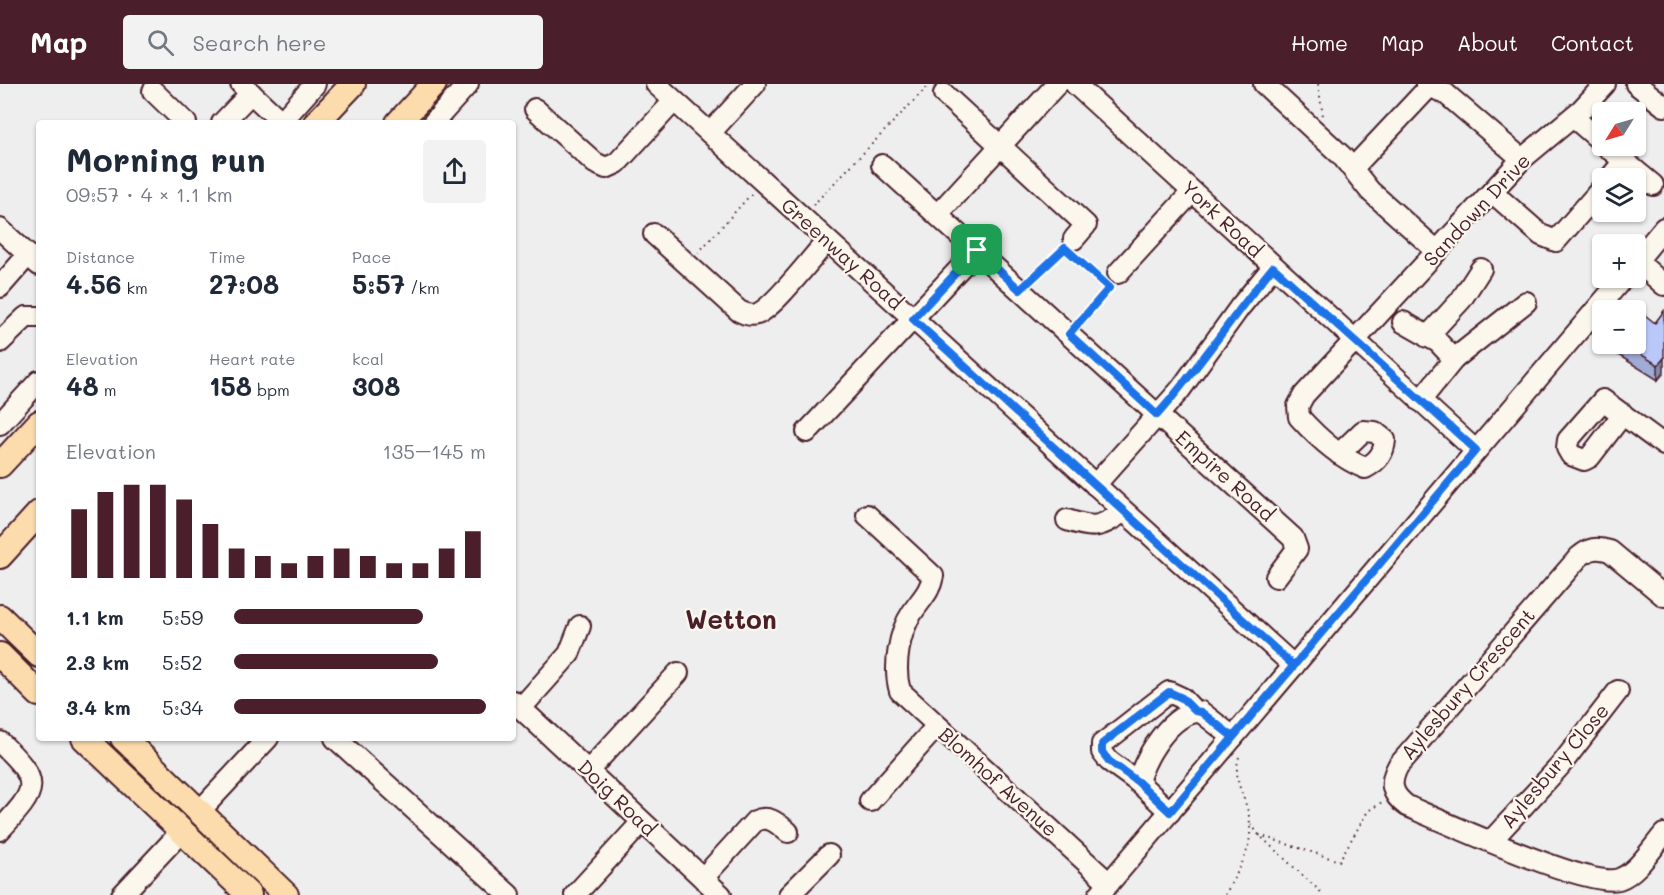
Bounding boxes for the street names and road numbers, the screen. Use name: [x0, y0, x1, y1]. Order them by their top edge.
street label: Sandown Drive: [1417, 147, 1535, 271]
street label: York Road: [1177, 174, 1269, 263]
street label: Greenway Road: [776, 192, 909, 315]
street label: Empire Road: [1171, 424, 1281, 527]
street label: Aylesbury Crescent: [1394, 602, 1540, 764]
street label: Aylesbury Close: [1494, 698, 1614, 833]
street label: Blomhof Avenue: [934, 721, 1064, 842]
street label: Doig Road: [573, 753, 663, 841]

